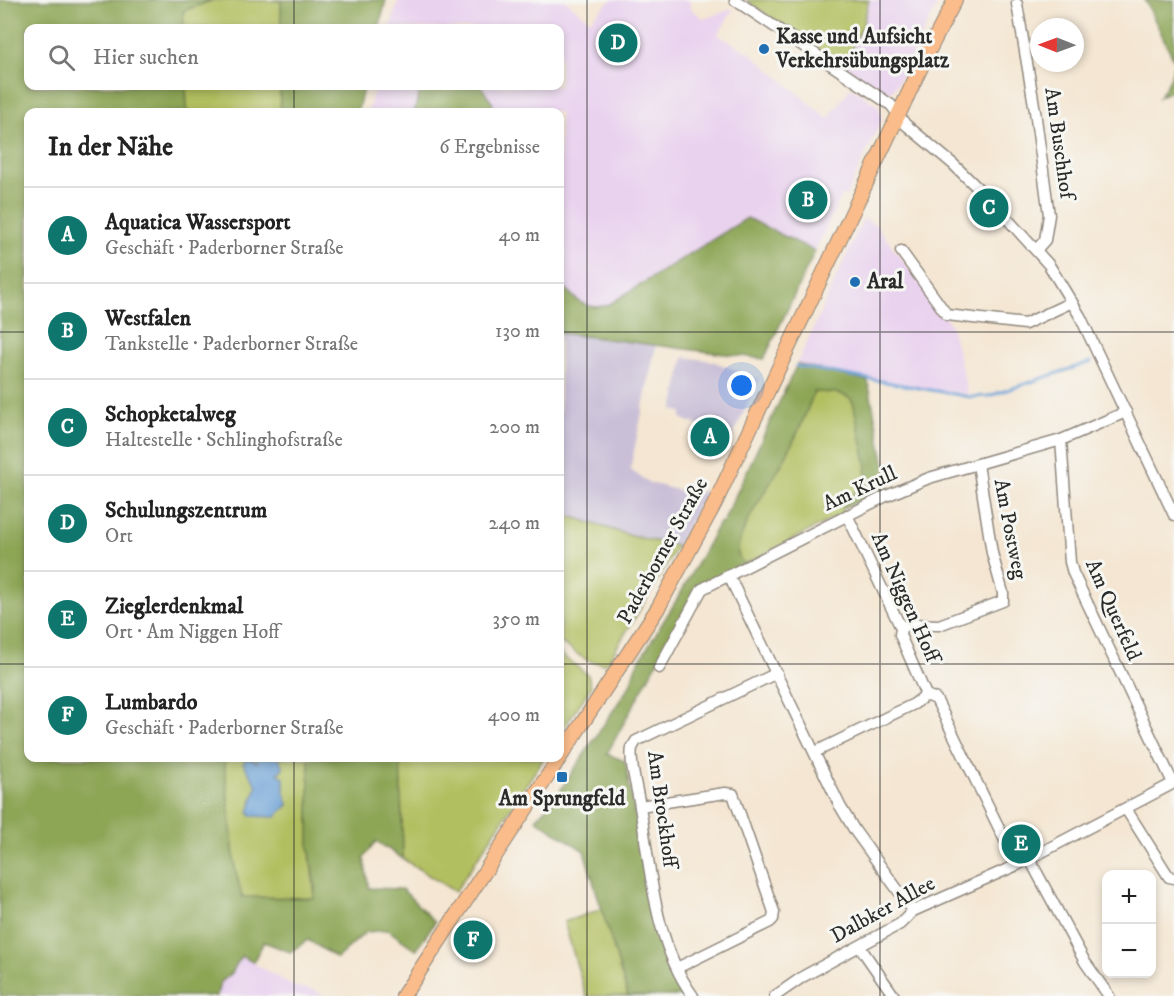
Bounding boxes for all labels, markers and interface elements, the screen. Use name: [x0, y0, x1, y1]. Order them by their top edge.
north arrow: [1030, 18, 1084, 72]
pin: D: [598, 20, 638, 66]
search box: [24, 24, 564, 90]
place label: Kasse und Aufsicht Verkehrsübungsplatz: [775, 24, 950, 74]
icon: search: [45, 41, 78, 74]
marker: Kasse und Aufsicht Verkehrsübungsplatz: [757, 42, 771, 56]
text: Hier suchen: [93, 44, 199, 71]
street label: Am Buschhof: [1038, 86, 1080, 204]
text: In der Nähe: [48, 131, 173, 164]
text: 6 Ergebnisse: [439, 135, 540, 160]
pin: B: [788, 178, 828, 222]
pin: C: [970, 186, 1008, 230]
text: Aquatica Wassersport: [105, 209, 291, 236]
text: A: [61, 223, 74, 248]
text: 40 m: [498, 223, 540, 248]
text: Geschäft · Paderborner Straße: [105, 236, 344, 261]
place label: Aral: [866, 269, 904, 295]
marker: Aral: [848, 275, 862, 289]
text: Westfalen: [105, 305, 191, 332]
text: B: [61, 319, 74, 344]
text: 130 m: [495, 319, 540, 344]
text: Tankstelle · Paderborner Straße: [105, 332, 358, 357]
your location: [727, 371, 756, 400]
text: Schopketalweg: [105, 401, 236, 428]
pin: A: [690, 414, 730, 460]
text: C: [61, 415, 74, 440]
text: 200 m: [489, 415, 540, 440]
text: Haltestelle · Schlinghofstraße: [105, 428, 343, 453]
street label: Am Krull: [819, 460, 902, 517]
street label: Paderborner Straße: [612, 473, 714, 629]
street label: Am Postweg: [988, 477, 1033, 582]
text: Schulungszentrum: [105, 497, 267, 524]
text: D: [60, 511, 75, 536]
text: 240 m: [489, 511, 540, 536]
text: Ort: [105, 524, 133, 549]
street label: Am Niggen Hoff: [865, 528, 947, 669]
street label: Am Querfeld: [1079, 555, 1147, 665]
text: Zieglerdenkmal: [105, 593, 243, 620]
text: E: [60, 607, 75, 632]
text: 350 m: [493, 607, 540, 632]
text: Ort · Am Niggen Hoff: [105, 620, 279, 645]
text: Lumbardo: [105, 689, 197, 716]
text: F: [61, 703, 74, 728]
text: 400 m: [488, 703, 540, 728]
text: Geschäft · Paderborner Straße: [105, 716, 344, 741]
street label: Am Brockhoff: [641, 749, 683, 872]
marker: Am Sprungfeld: [555, 770, 569, 784]
place label: Am Sprungfeld: [498, 786, 626, 812]
pin: E: [1002, 822, 1040, 866]
map controls: [1102, 870, 1156, 978]
button: +: [1102, 870, 1156, 924]
street label: Dalbker Allee: [826, 871, 940, 949]
pin: F: [454, 918, 492, 962]
button: −: [1102, 924, 1156, 978]

